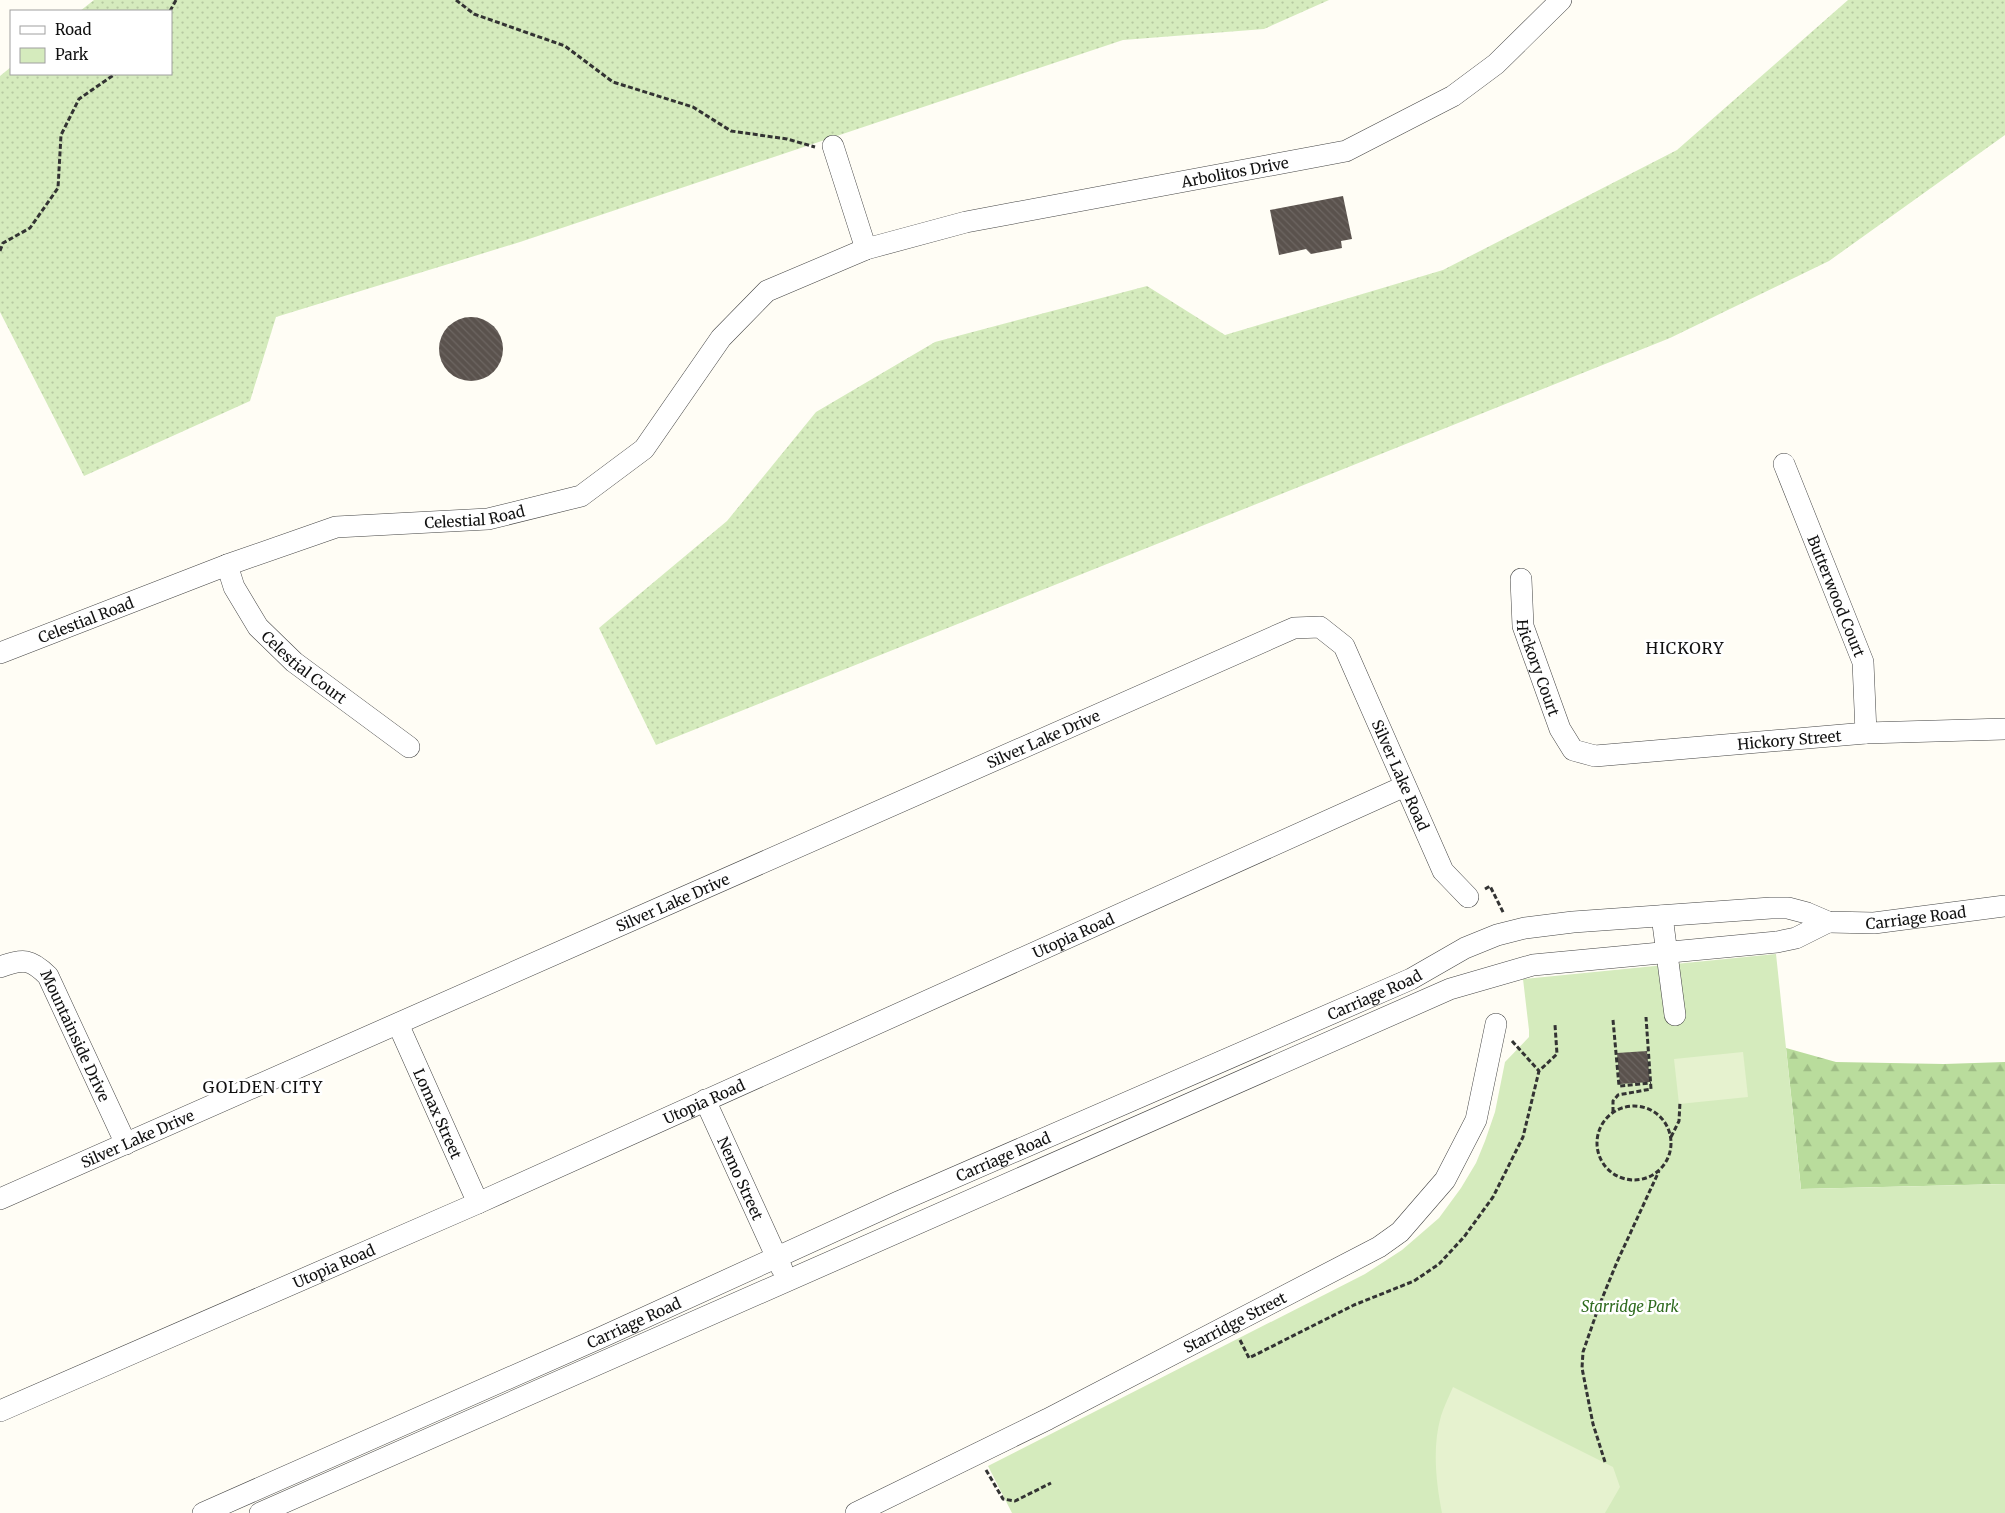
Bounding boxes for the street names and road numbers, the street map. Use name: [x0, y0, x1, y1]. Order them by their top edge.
street label: Arbolitos Drive: [1179, 152, 1290, 191]
street label: Celestial Road: [424, 501, 527, 532]
street label: Butterwood Court: [1804, 532, 1870, 660]
street label: Celestial Road: [35, 593, 136, 647]
street label: Hickory Court: [1513, 619, 1564, 719]
street label: Celestial Court: [258, 626, 351, 707]
street label: Silver Lake Drive: [983, 705, 1103, 772]
street label: Silver Lake Road: [1368, 717, 1434, 833]
street label: Hickory Street: [1737, 726, 1842, 753]
street label: Silver Lake Drive: [613, 869, 732, 936]
street label: Carriage Road: [1865, 902, 1967, 933]
street label: Utopia Road: [1030, 909, 1117, 962]
street label: Carriage Road: [1324, 965, 1425, 1024]
street label: Mountainside Drive: [37, 967, 114, 1104]
street label: Lomax Street: [410, 1065, 466, 1162]
street label: Utopia Road: [660, 1075, 748, 1128]
street label: Silver Lake Drive: [78, 1105, 197, 1172]
street label: Carriage Road: [953, 1127, 1053, 1185]
street label: Nemo Street: [713, 1134, 768, 1223]
street label: Utopia Road: [290, 1240, 378, 1292]
street label: Starridge Street: [1180, 1287, 1289, 1357]
street label: Carriage Road: [584, 1293, 684, 1352]

